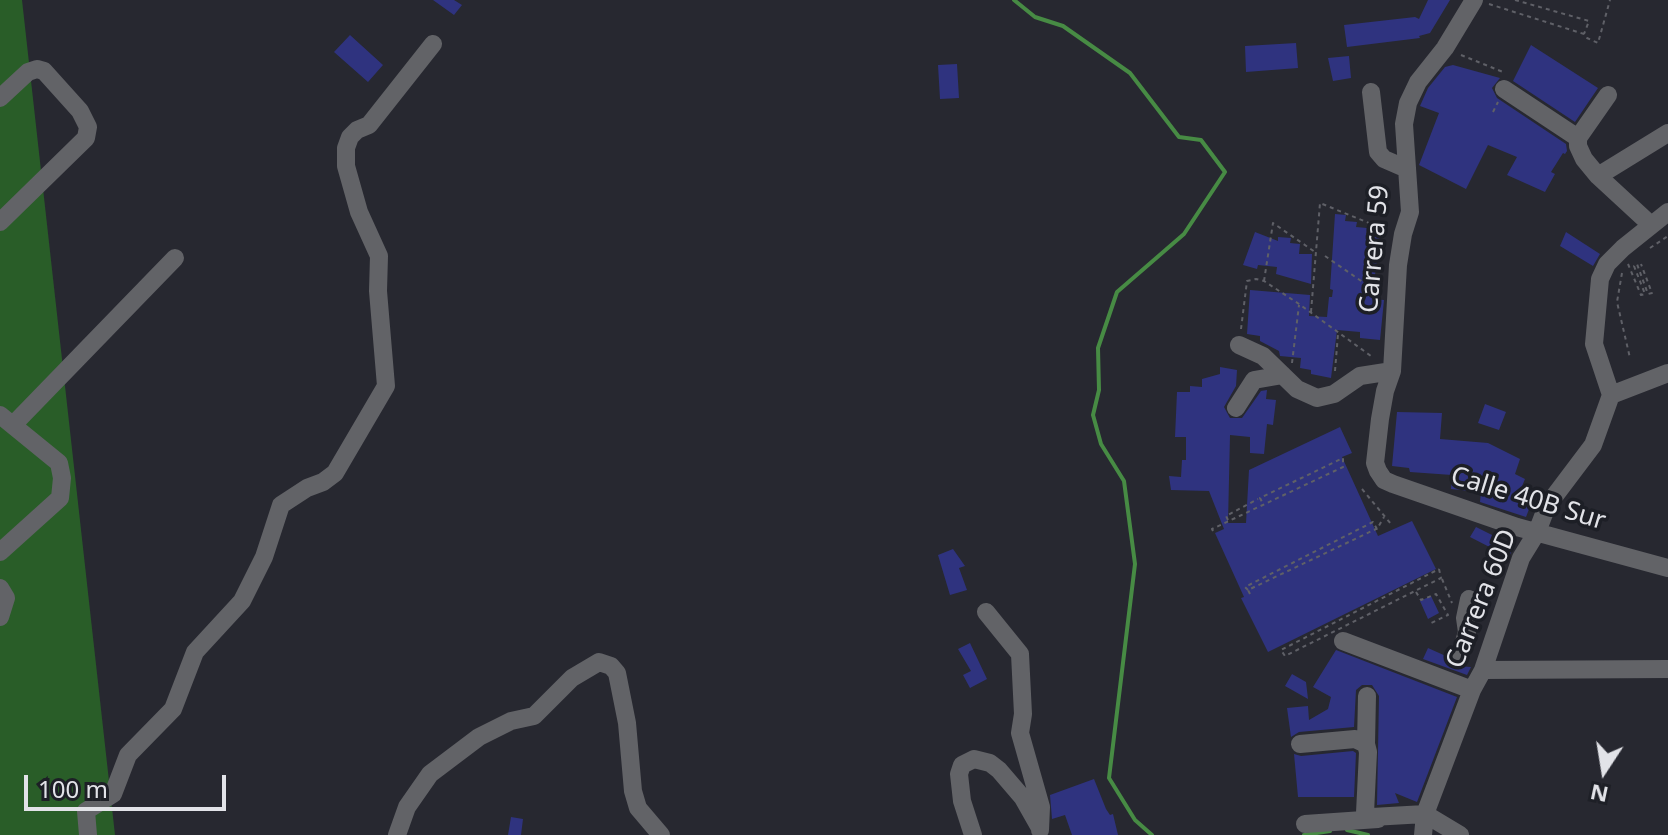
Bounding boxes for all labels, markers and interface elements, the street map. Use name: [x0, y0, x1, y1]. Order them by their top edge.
street label: Carrera 59: [1354, 184, 1396, 314]
street label: Calle 40B Sur: [1447, 461, 1609, 537]
street label: Carrera 60D: [1440, 525, 1524, 673]
north arrow: [1564, 731, 1644, 811]
scale bar: [28, 759, 230, 809]
text: 100 m: [38, 772, 108, 805]
text: N: [1587, 778, 1611, 811]

